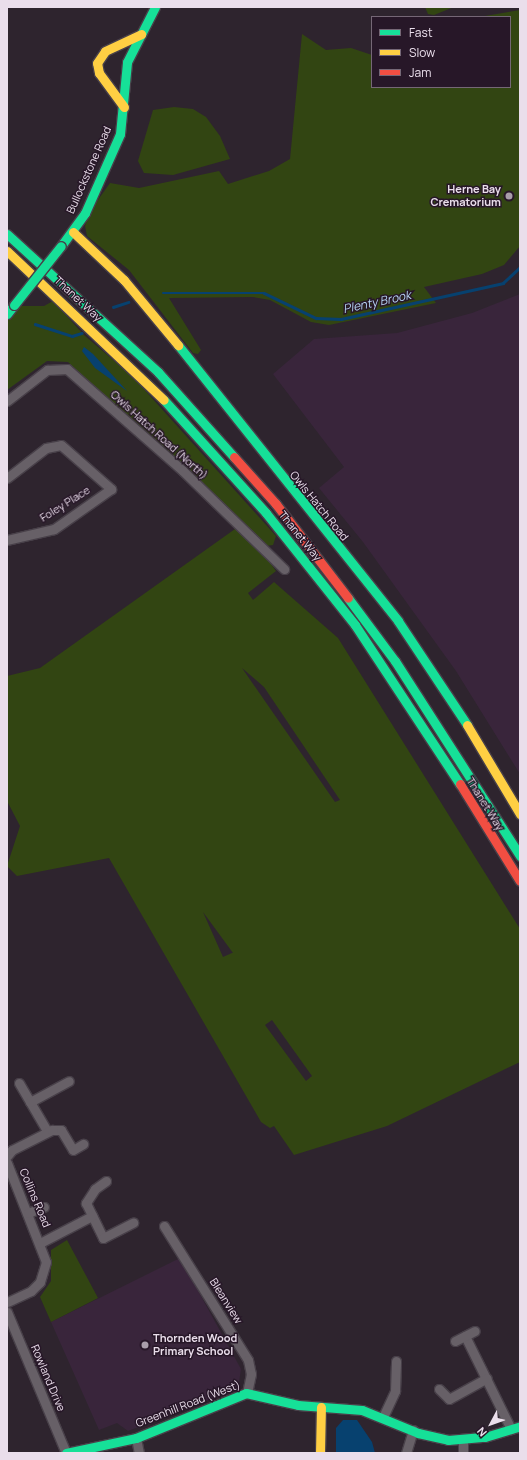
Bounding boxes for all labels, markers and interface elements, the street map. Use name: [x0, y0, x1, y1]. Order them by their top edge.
legend: [371, 16, 511, 88]
text: Fast: [409, 24, 433, 41]
text: Slow: [409, 44, 435, 61]
text: Jam: [409, 64, 431, 81]
street label: Bullockstone Road: [64, 124, 114, 216]
place label: Herne Bay Crematorium: [430, 183, 501, 209]
marker: Herne Bay Crematorium: [504, 191, 514, 201]
street label: Thanet Way: [52, 274, 104, 324]
water label: Plenty Brook: [342, 288, 412, 316]
street label: Owls Hatch Road (North): [108, 388, 210, 482]
street label: Owls Hatch Road: [287, 469, 351, 543]
street label: Foley Place: [38, 483, 92, 525]
street label: Thanet Way: [276, 508, 324, 564]
street label: Thanet Way: [463, 775, 507, 833]
street label: Collins Road: [17, 1167, 53, 1229]
street label: Bleanview: [207, 1276, 245, 1326]
place label: Thornden Wood Primary School: [153, 1332, 237, 1358]
marker: Thornden Wood Primary School: [140, 1340, 150, 1350]
street label: Rowland Drive: [28, 1343, 68, 1413]
street label: Greenhill Road (West): [134, 1378, 242, 1430]
north arrow: [471, 1404, 511, 1444]
text: N: [473, 1424, 490, 1440]

